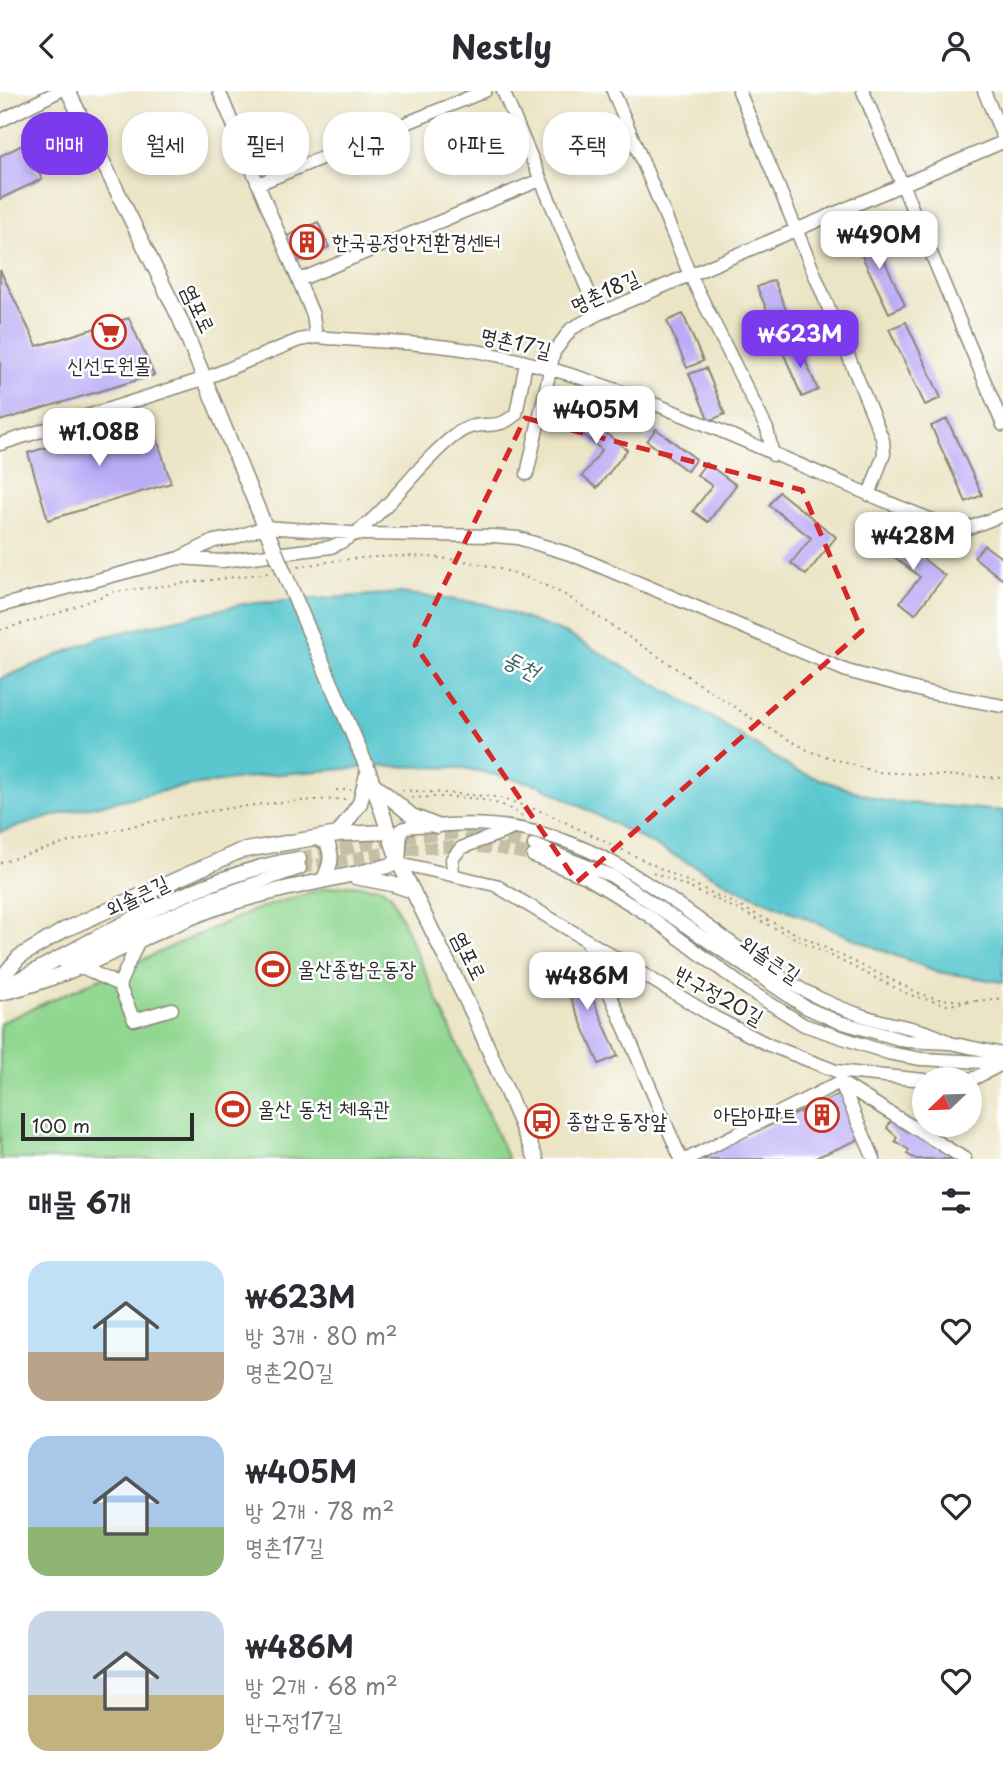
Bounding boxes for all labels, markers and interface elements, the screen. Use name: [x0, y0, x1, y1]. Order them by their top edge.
text: Nestly: [451, 22, 552, 70]
icon: back: [28, 27, 66, 65]
icon: person: [937, 27, 975, 65]
chip: 매매: [21, 112, 108, 175]
chip: 월세: [122, 112, 208, 175]
chip: 필터: [222, 112, 309, 175]
chip: 신규: [323, 112, 410, 175]
chip: 아파트: [424, 112, 529, 175]
chip: 주택: [543, 112, 630, 175]
pin: ₩490M: [830, 211, 928, 271]
text: ₩490M: [837, 216, 921, 251]
building icon: 한국공정안전환경센터: [288, 223, 326, 261]
place label: 한국공정안전환경센터: [332, 224, 501, 256]
street label: 명촌18길: [564, 260, 644, 320]
street label: 염포로: [175, 278, 225, 338]
pin: ₩623M: [751, 310, 849, 370]
supermarket icon: 신선도원몰: [90, 313, 128, 351]
text: ₩623M: [758, 315, 842, 350]
street label: 명촌17길: [478, 317, 555, 365]
place label: 신선도원몰: [67, 348, 151, 380]
pin: ₩405M: [547, 387, 645, 446]
text: ₩405M: [553, 391, 639, 426]
pin: ₩1.08B: [42, 409, 156, 468]
text: ₩1.08B: [59, 413, 139, 448]
pin: ₩428M: [864, 512, 962, 572]
text: ₩428M: [871, 517, 955, 552]
water label: 동천: [497, 640, 548, 689]
street label: 외솔큰길: [99, 865, 174, 923]
street label: 염포로: [445, 925, 496, 985]
street label: 외솔큰길: [734, 925, 808, 990]
sports icon: 울산종합운동장: [254, 950, 292, 988]
place label: 울산종합운동장: [298, 951, 416, 983]
pin: ₩486M: [538, 953, 636, 1012]
text: ₩486M: [545, 957, 629, 992]
street label: 반구정20길: [670, 957, 770, 1032]
north arrow: [912, 1067, 982, 1137]
map controls: [912, 1067, 982, 1137]
sports icon: 울산 동천 체육관: [214, 1090, 252, 1128]
place label: 울산 동천 체육관: [258, 1091, 390, 1123]
building icon: 아담아파트: [803, 1096, 841, 1134]
place label: 아담아파트: [714, 1097, 798, 1129]
bus stop icon: 종합운동장앞: [523, 1102, 561, 1140]
place label: 종합운동장앞: [566, 1103, 667, 1135]
scale bar: [21, 1110, 194, 1142]
text: 100 m: [32, 1111, 90, 1139]
text: 매물 6개: [28, 1179, 131, 1224]
icon: filters: [937, 1182, 975, 1220]
text: ₩623M: [245, 1273, 356, 1318]
icon: home: [84, 1289, 168, 1373]
icon: heart: [937, 1312, 975, 1350]
text: 방 3개 · 80 m²: [245, 1318, 398, 1353]
text: 명촌20길: [245, 1353, 333, 1388]
text: ₩405M: [245, 1448, 357, 1493]
icon: home: [84, 1464, 168, 1548]
icon: heart: [937, 1487, 975, 1525]
text: 방 2개 · 78 m²: [245, 1493, 394, 1528]
text: 명촌17길: [245, 1528, 324, 1563]
text: ₩486M: [245, 1623, 354, 1668]
icon: home: [84, 1639, 168, 1723]
icon: heart: [937, 1662, 975, 1700]
text: 방 2개 · 68 m²: [245, 1668, 398, 1703]
text: 반구정17길: [245, 1703, 342, 1738]

